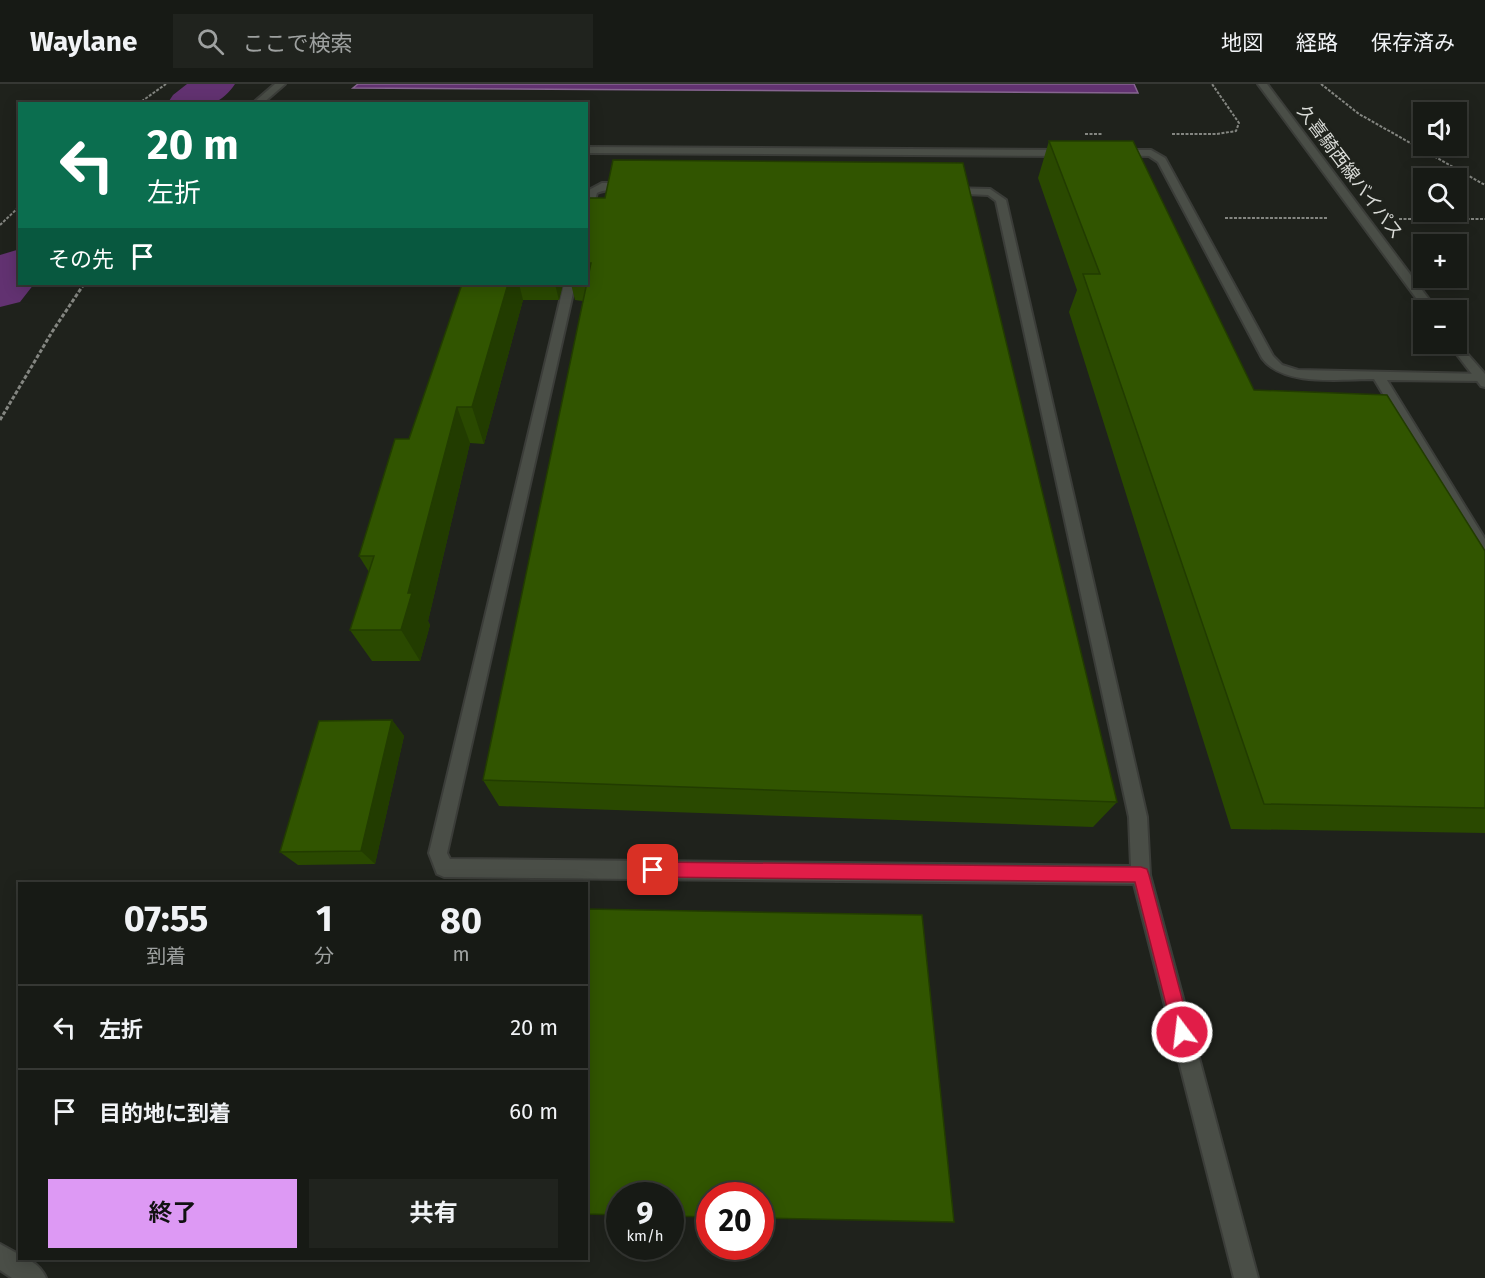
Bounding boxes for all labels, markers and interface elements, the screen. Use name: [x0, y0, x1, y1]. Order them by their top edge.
search box: [173, 14, 593, 68]
text: Waylane: [30, 25, 137, 58]
icon: search: [194, 25, 227, 58]
text: ここで検索: [242, 30, 352, 57]
text: 地図: [1221, 30, 1263, 56]
text: 経路: [1296, 30, 1338, 56]
text: 保存済み: [1371, 30, 1455, 56]
street label: 久喜騎西線バイパス: [1293, 101, 1407, 243]
map controls: [1413, 102, 1467, 354]
button: sound: [1413, 102, 1467, 156]
text: 20 m: [147, 120, 239, 170]
icon: left: [48, 126, 126, 204]
button: search: [1413, 168, 1467, 222]
text: 左折: [147, 177, 201, 209]
button: +: [1413, 234, 1467, 288]
icon: arrive: [126, 240, 159, 273]
text: その先: [48, 246, 114, 273]
button: −: [1413, 300, 1467, 354]
pin: [627, 844, 678, 895]
icon: arrive: [636, 853, 669, 886]
text: 07:55: [124, 897, 208, 941]
text: 1: [316, 897, 333, 941]
text: 80: [440, 899, 482, 943]
text: m: [453, 942, 470, 966]
text: 到着: [146, 944, 186, 968]
text: 分: [314, 944, 334, 968]
position arrow: [1150, 1000, 1214, 1064]
icon: left: [48, 1011, 81, 1044]
text: 20 m: [510, 1014, 558, 1041]
text: 左折: [99, 1016, 143, 1043]
icon: arrive: [48, 1095, 81, 1128]
text: 60 m: [509, 1098, 558, 1125]
text: 目的地に到着: [99, 1100, 231, 1127]
button: 終了: [48, 1179, 297, 1248]
button: 共有: [309, 1179, 558, 1248]
speed limit sign: 20: [696, 1182, 774, 1260]
text: 9: [637, 1196, 653, 1232]
text: km/h: [626, 1227, 664, 1245]

